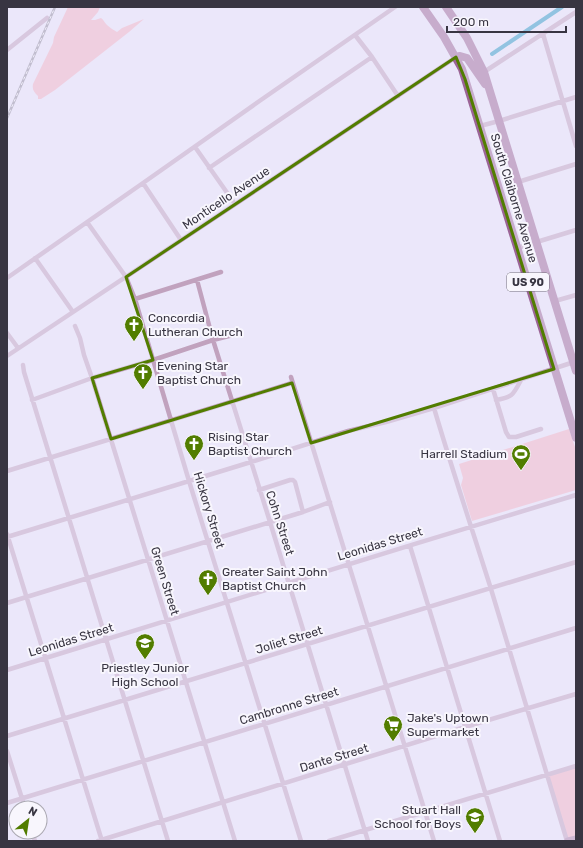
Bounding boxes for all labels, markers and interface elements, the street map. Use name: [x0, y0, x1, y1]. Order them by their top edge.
scale bar: [447, 8, 566, 34]
text: 200 m: [453, 15, 489, 29]
street label: South Claiborne Avenue: [488, 132, 540, 264]
street label: Monticello Avenue: [180, 164, 272, 232]
road number: US 90: [507, 273, 549, 291]
place label: Concordia Lutheran Church: [148, 311, 243, 339]
church icon: Concordia Lutheran Church: [123, 314, 145, 342]
place label: Evening Star Baptist Church: [157, 359, 241, 387]
church icon: Evening Star Baptist Church: [132, 362, 154, 390]
place label: Rising Star Baptist Church: [208, 430, 292, 458]
church icon: Rising Star Baptist Church: [183, 433, 205, 461]
sports icon: Harrell Stadium: [510, 443, 532, 471]
place label: Harrell Stadium: [421, 447, 507, 461]
street label: Hickory Street: [191, 470, 227, 550]
street label: Cohn Street: [263, 489, 297, 557]
street label: Leonidas Street: [336, 524, 424, 564]
street label: Green Street: [148, 545, 182, 617]
place label: Greater Saint John Baptist Church: [222, 565, 327, 593]
church icon: Greater Saint John Baptist Church: [197, 568, 219, 596]
street label: Leonidas Street: [27, 620, 115, 660]
street label: Joliet Street: [254, 623, 324, 657]
school or university icon: Priestley Junior High School: [134, 632, 156, 660]
place label: Priestley Junior High School: [101, 661, 189, 689]
street label: Cambronne Street: [238, 684, 340, 728]
place label: Jake's Uptown Supermarket: [407, 711, 489, 739]
supermarket icon: Jake's Uptown Supermarket: [382, 714, 404, 742]
street label: Dante Street: [298, 741, 370, 775]
north arrow: [8, 800, 48, 840]
place label: Stuart Hall School for Boys: [374, 803, 461, 831]
text: N: [26, 804, 39, 819]
school or university icon: Stuart Hall School for Boys: [464, 806, 486, 834]

